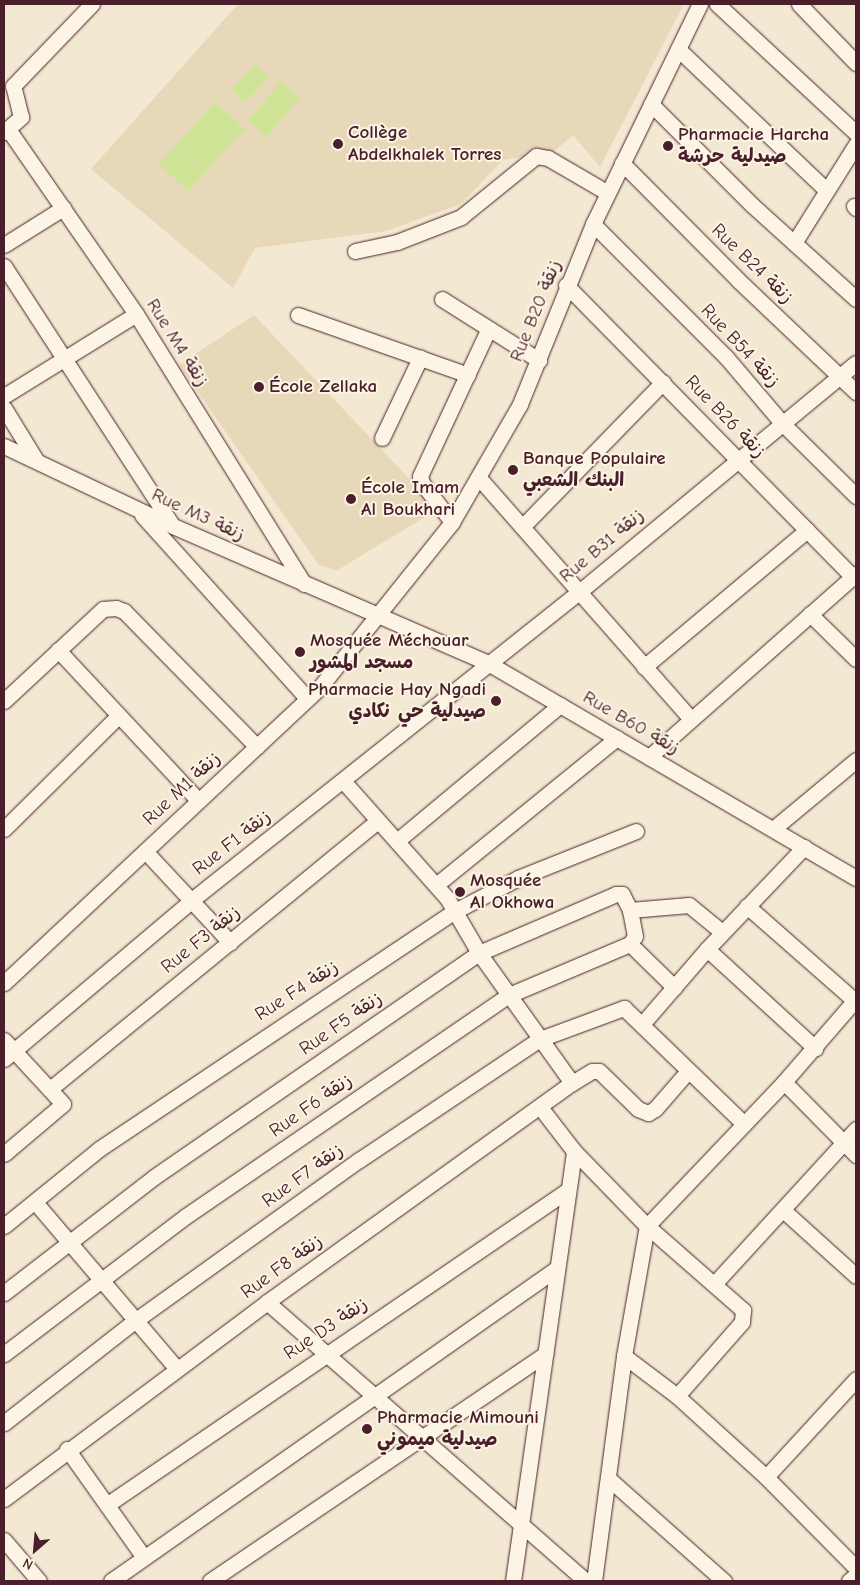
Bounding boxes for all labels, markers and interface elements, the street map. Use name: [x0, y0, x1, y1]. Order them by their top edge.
place label: Collège Abdelkhalek Torres: [348, 122, 501, 166]
place label: Pharmacie Harcha صيدلية حرشة: [678, 124, 829, 168]
marker: Collège Abdelkhalek Torres: [332, 138, 344, 150]
marker: Pharmacie Harcha صيدلية حرشة: [662, 140, 674, 152]
street label: Rue B24 زنقة: [706, 219, 798, 309]
street label: Rue B20 زنقة: [505, 257, 567, 365]
street label: Rue M4 زنقة: [141, 295, 213, 391]
street label: Rue B54 زنقة: [696, 300, 784, 392]
street label: Rue B26 زنقة: [680, 371, 770, 463]
place label: École Zellaka: [269, 376, 377, 398]
marker: École Zellaka: [253, 381, 265, 393]
place label: Banque Populaire البنك الشعبي: [523, 448, 665, 492]
marker: Banque Populaire البنك الشعبي: [507, 464, 519, 476]
place label: École Imam Al Boukhari: [361, 477, 459, 521]
street label: Rue M3 زنقة: [148, 484, 248, 546]
marker: École Imam Al Boukhari: [345, 493, 357, 505]
street label: Rue B31 زنقة: [555, 504, 649, 588]
place label: Mosquée Méchouar مسجد المشور: [310, 630, 469, 674]
marker: Mosquée Méchouar مسجد المشور: [294, 646, 306, 658]
place label: Pharmacie Hay Ngadi صيدلية حي نكادي: [308, 679, 486, 723]
street label: Rue B60 زنقة: [579, 686, 683, 760]
marker: Pharmacie Hay Ngadi صيدلية حي نكادي: [490, 695, 502, 707]
street label: Rue M1 زنقة: [138, 747, 226, 831]
street label: Rue F1 زنقة: [188, 805, 276, 881]
place label: Mosquée Al Okhowa: [470, 870, 554, 914]
marker: Mosquée Al Okhowa: [454, 886, 466, 898]
street label: Rue F3 زنقة: [157, 901, 245, 979]
street label: Rue F4 زنقة: [251, 956, 343, 1026]
street label: Rue F5 زنقة: [295, 987, 387, 1061]
street label: Rue F6 زنقة: [265, 1069, 357, 1143]
street label: Rue F7 زنقة: [258, 1139, 348, 1213]
street label: Rue F8 زنقة: [237, 1230, 327, 1304]
street label: Rue D3 زنقة: [280, 1293, 372, 1365]
place label: Pharmacie Mimouni صيدلية ميموني: [377, 1407, 539, 1451]
marker: Pharmacie Mimouni صيدلية ميموني: [361, 1423, 373, 1435]
north arrow: [10, 1525, 60, 1575]
text: N: [20, 1554, 36, 1573]

